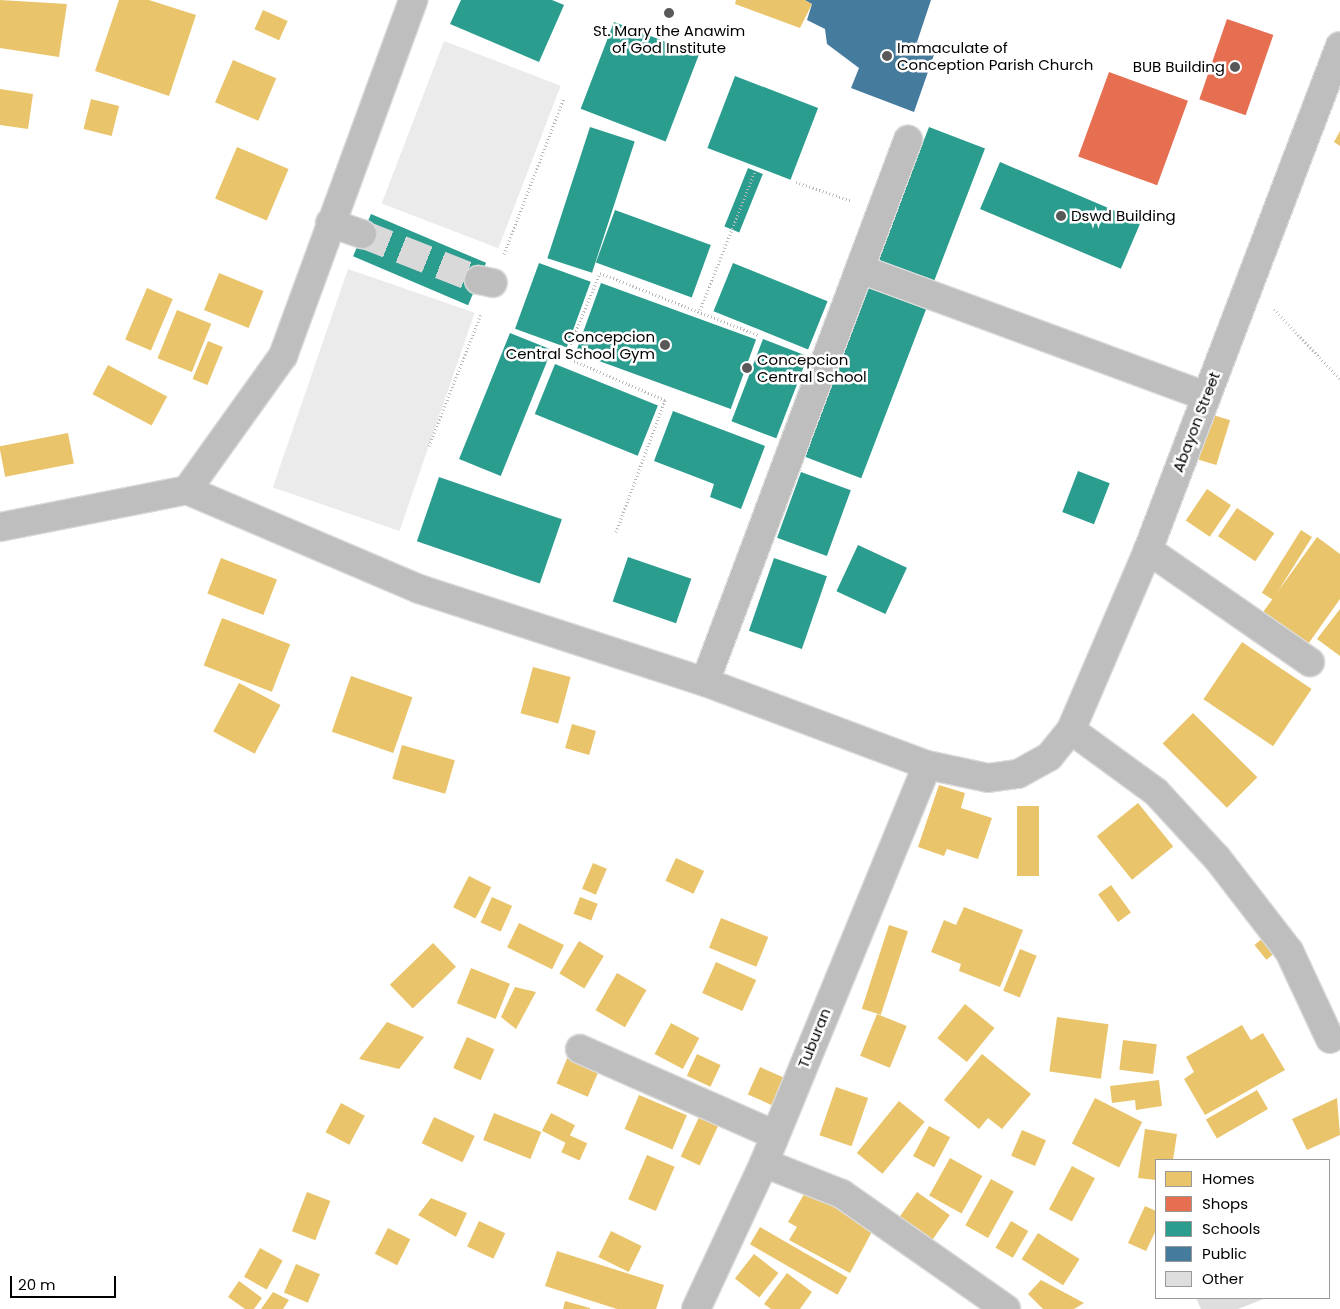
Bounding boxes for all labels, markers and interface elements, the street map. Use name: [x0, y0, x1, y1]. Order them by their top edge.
marker: St. Mary the Anawim of God Institute: [663, 7, 675, 19]
place label: St. Mary the Anawim of God Institute: [593, 21, 745, 56]
place label: Immaculate of Conception Parish Church: [897, 38, 1093, 73]
marker: Immaculate of Conception Parish Church: [881, 50, 893, 62]
place label: BUB Building: [1133, 58, 1225, 76]
marker: BUB Building: [1229, 61, 1241, 73]
place label: Dswd Building: [1071, 207, 1176, 225]
marker: Dswd Building: [1055, 210, 1067, 222]
place label: Concepcion Central School Gym: [506, 327, 655, 362]
marker: Concepcion Central School Gym: [659, 339, 671, 351]
place label: Concepcion Central School: [757, 350, 867, 385]
marker: Concepcion Central School: [741, 362, 753, 374]
street label: Abayon Street: [1169, 369, 1223, 475]
street label: Tuburan: [794, 1006, 834, 1070]
legend: [1155, 1159, 1330, 1299]
text: Homes: [1202, 1168, 1255, 1189]
text: Shops: [1202, 1193, 1248, 1214]
text: Schools: [1202, 1218, 1260, 1239]
text: Public: [1202, 1243, 1247, 1264]
scale bar: [12, 1266, 119, 1298]
text: Other: [1202, 1268, 1244, 1289]
text: 20 m: [18, 1274, 56, 1295]

